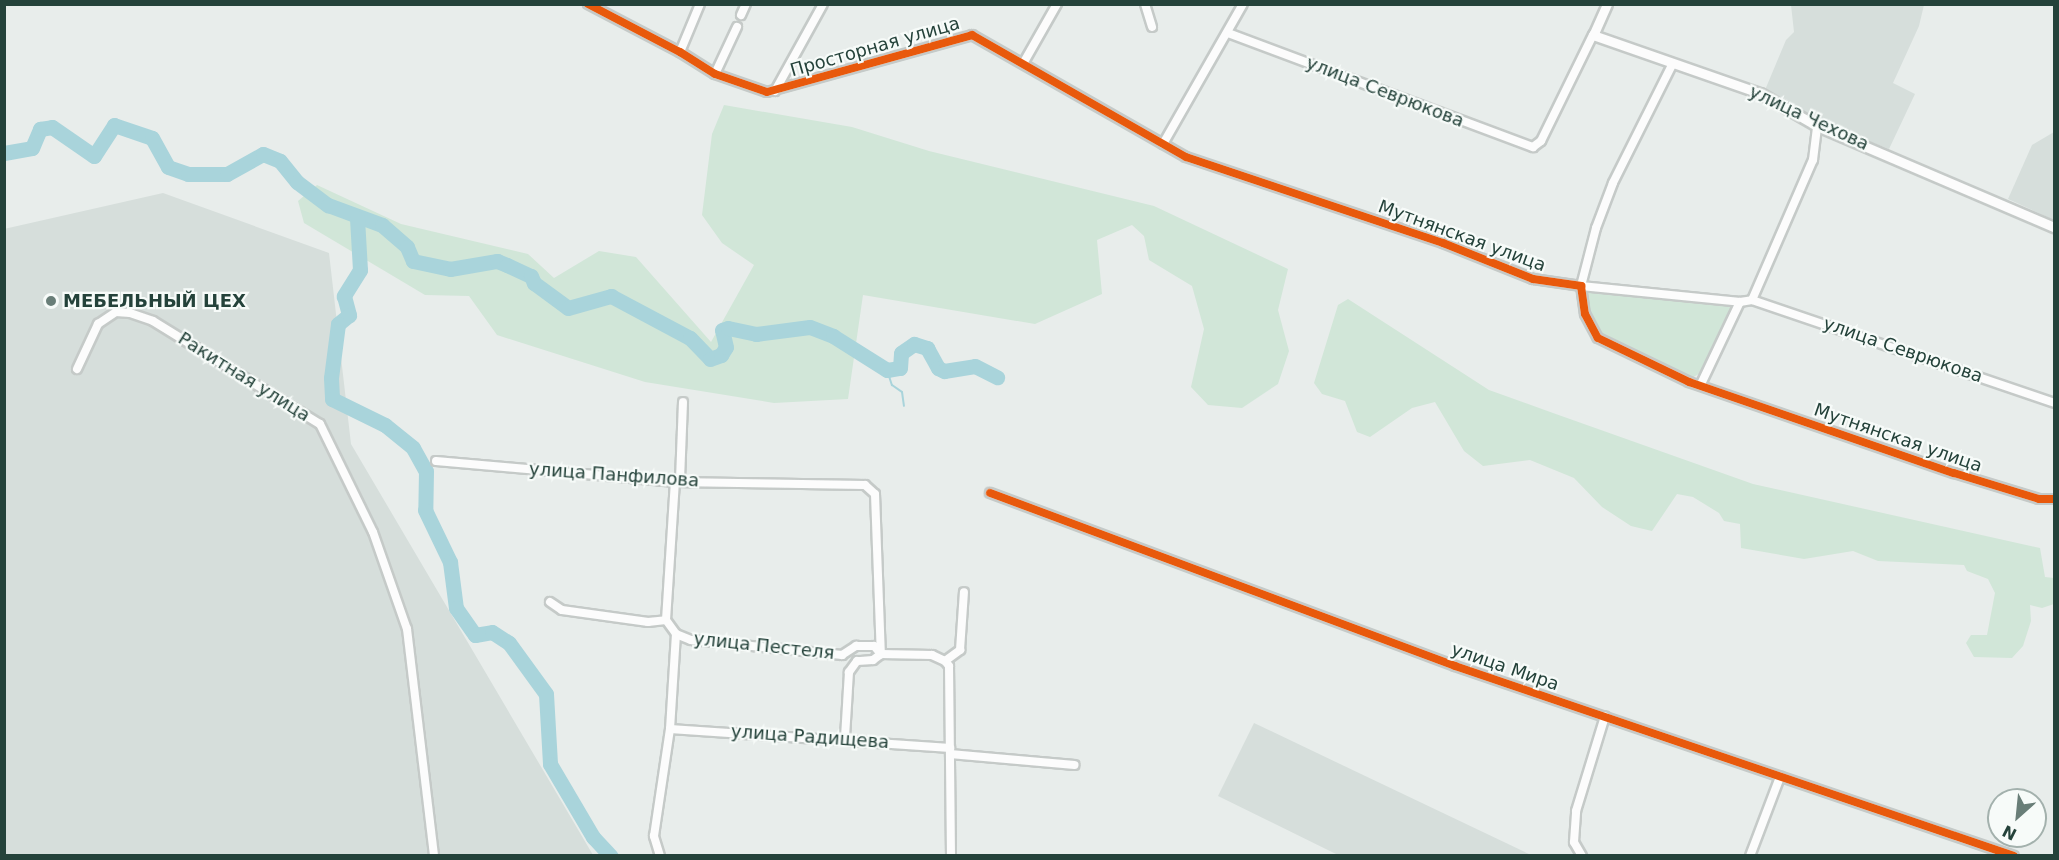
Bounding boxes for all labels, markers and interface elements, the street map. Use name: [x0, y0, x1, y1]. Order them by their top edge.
street label: Просторная улица: [788, 12, 962, 82]
street label: улица Севрюкова: [1303, 52, 1467, 132]
street label: улица Чехова: [1746, 81, 1872, 155]
street label: Мутнянская улица: [1375, 196, 1549, 276]
place label: МЕБЕЛЬНЫЙ ЦЕХ: [63, 290, 246, 312]
marker: МЕБЕЛЬНЫЙ ЦЕХ: [44, 294, 58, 308]
street label: улица Севрюкова: [1820, 313, 1986, 387]
street label: Ракитная улица: [174, 328, 314, 426]
street label: Мутнянская улица: [1811, 399, 1985, 477]
street label: улица Панфилова: [528, 458, 700, 492]
street label: улица Пестеля: [693, 628, 835, 664]
street label: улица Мира: [1448, 638, 1562, 696]
street label: улица Радищева: [730, 721, 890, 753]
north arrow: [1987, 788, 2047, 848]
text: N: [1999, 821, 2020, 844]

